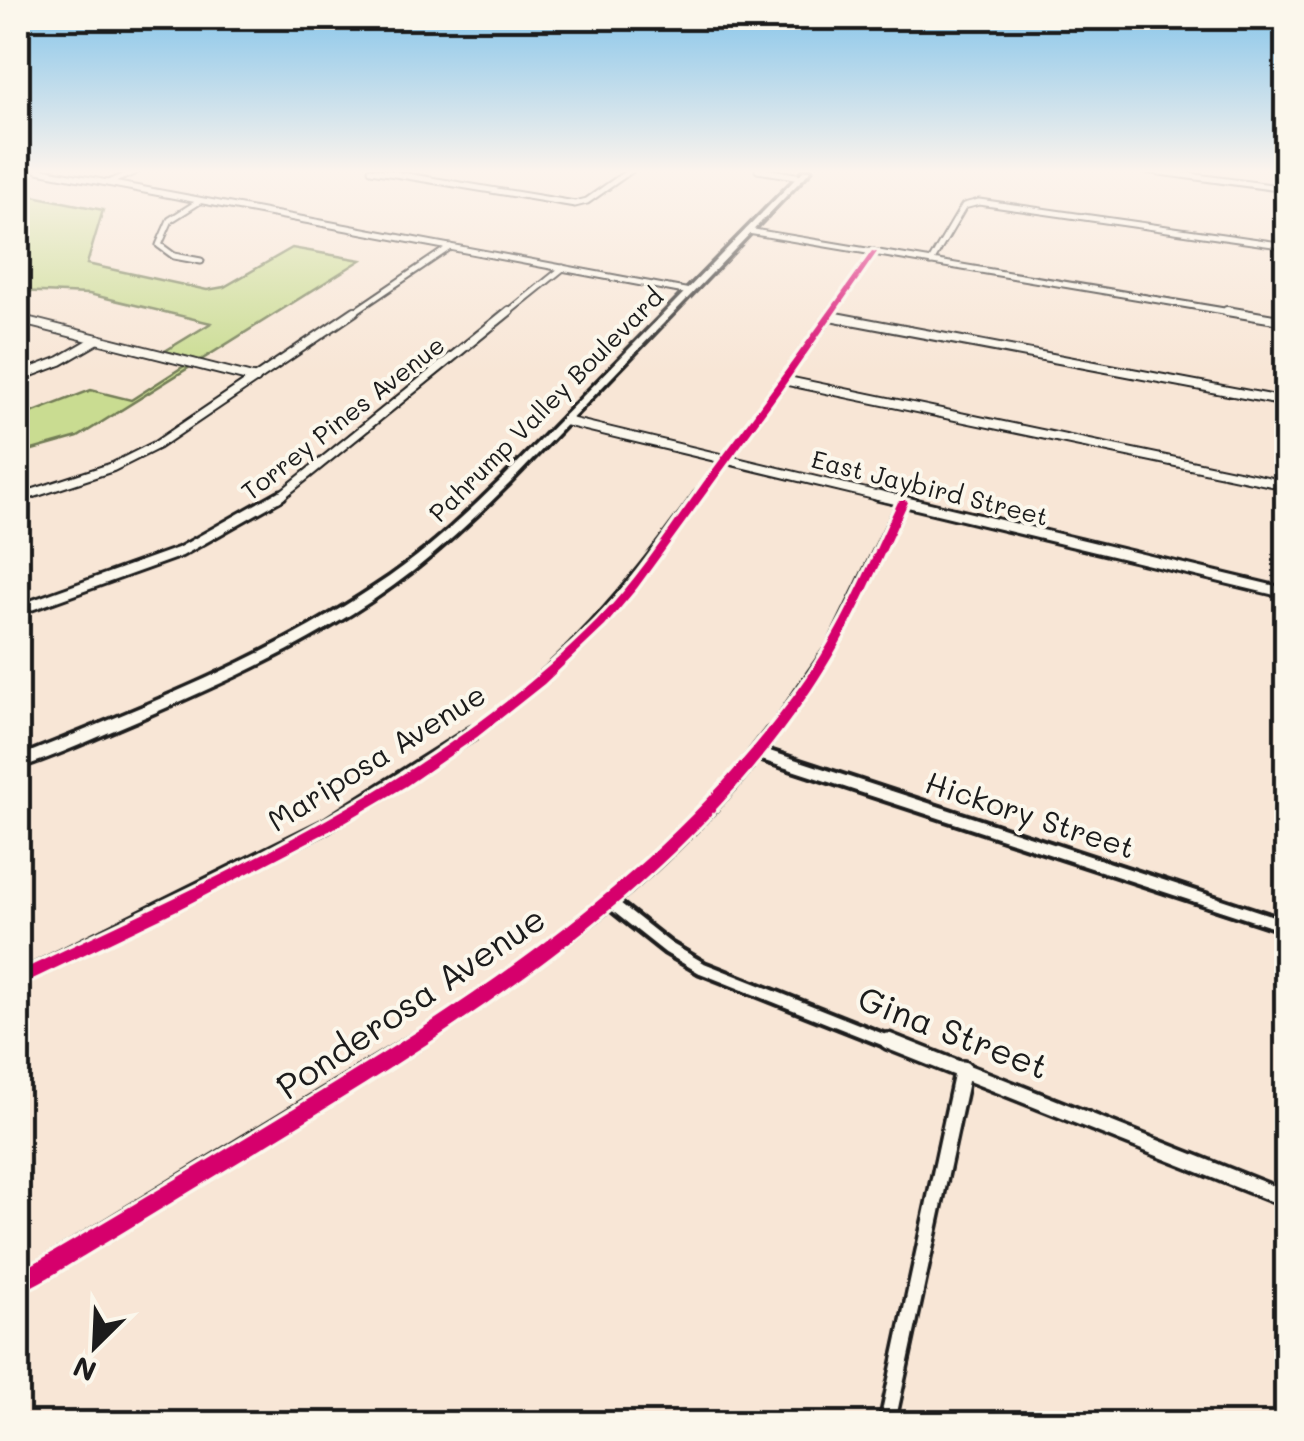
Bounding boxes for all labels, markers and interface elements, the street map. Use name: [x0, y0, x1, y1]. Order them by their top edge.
street label: Pahrump Valley Boulevard: [421, 280, 670, 529]
street label: Torrey Pines Avenue: [234, 328, 451, 507]
street label: East Jaybird Street: [808, 442, 1052, 533]
street label: Mariposa Avenue: [259, 673, 492, 839]
street label: Hickory Street: [921, 761, 1140, 867]
street label: Ponderosa Avenue: [267, 894, 553, 1108]
street label: Gina Street: [852, 974, 1056, 1089]
north arrow: [45, 1296, 145, 1396]
text: N: [67, 1349, 101, 1391]

